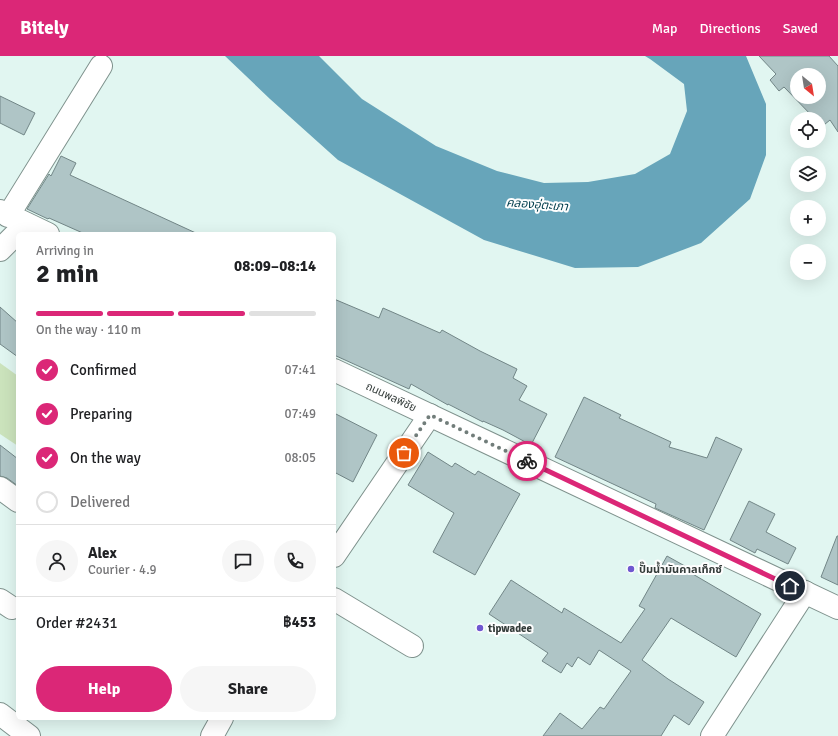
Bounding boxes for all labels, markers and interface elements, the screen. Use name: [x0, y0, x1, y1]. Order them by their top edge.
text: Bitely: [20, 16, 69, 40]
text: Map: [652, 20, 678, 37]
text: Directions: [700, 20, 761, 37]
text: Saved: [783, 20, 818, 37]
north arrow: [790, 68, 826, 104]
map controls: [790, 68, 826, 280]
button: locate: [790, 112, 826, 148]
button: layers: [790, 156, 826, 192]
water label: คลองอุ่ตะเภา: [506, 195, 569, 215]
button: +: [790, 200, 826, 236]
text: Arriving in: [36, 243, 94, 259]
button: −: [790, 244, 826, 280]
text: 08:09–08:14: [234, 257, 316, 275]
text: 2 min: [36, 258, 99, 290]
text: On the way · 110 m: [36, 322, 141, 338]
icon: check: [36, 359, 58, 381]
text: Confirmed: [70, 361, 137, 379]
text: 07:41: [284, 362, 316, 378]
street label: ถนนพลพิชัย: [364, 380, 418, 414]
icon: check: [36, 403, 58, 425]
text: Preparing: [70, 405, 133, 423]
text: 07:49: [284, 406, 316, 422]
pin: [387, 436, 421, 470]
courier: [507, 441, 547, 481]
icon: bag: [393, 442, 415, 464]
icon: check: [36, 447, 58, 469]
text: On the way: [70, 449, 141, 467]
text: 08:05: [284, 450, 316, 466]
icon: bike: [516, 450, 538, 472]
text: Delivered: [70, 493, 130, 511]
button: person: [36, 540, 78, 582]
button: chat: [222, 540, 264, 582]
button: phone: [274, 540, 316, 582]
text: Alex: [88, 544, 117, 562]
place label: ปั๊มน้ำมันคาลเท็กซ์: [639, 561, 722, 576]
text: Courier · 4.9: [88, 562, 157, 578]
marker: ปั๊มน้ำมันคาลเท็กซ์: [626, 564, 636, 574]
pin: [773, 569, 807, 603]
icon: home: [779, 575, 801, 597]
text: ฿453: [283, 613, 316, 631]
text: Order #2431: [36, 614, 118, 632]
place label: tipwadee: [487, 622, 533, 635]
marker: tipwadee: [475, 623, 485, 633]
button: Help: [36, 666, 172, 712]
button: Share: [180, 666, 316, 712]

